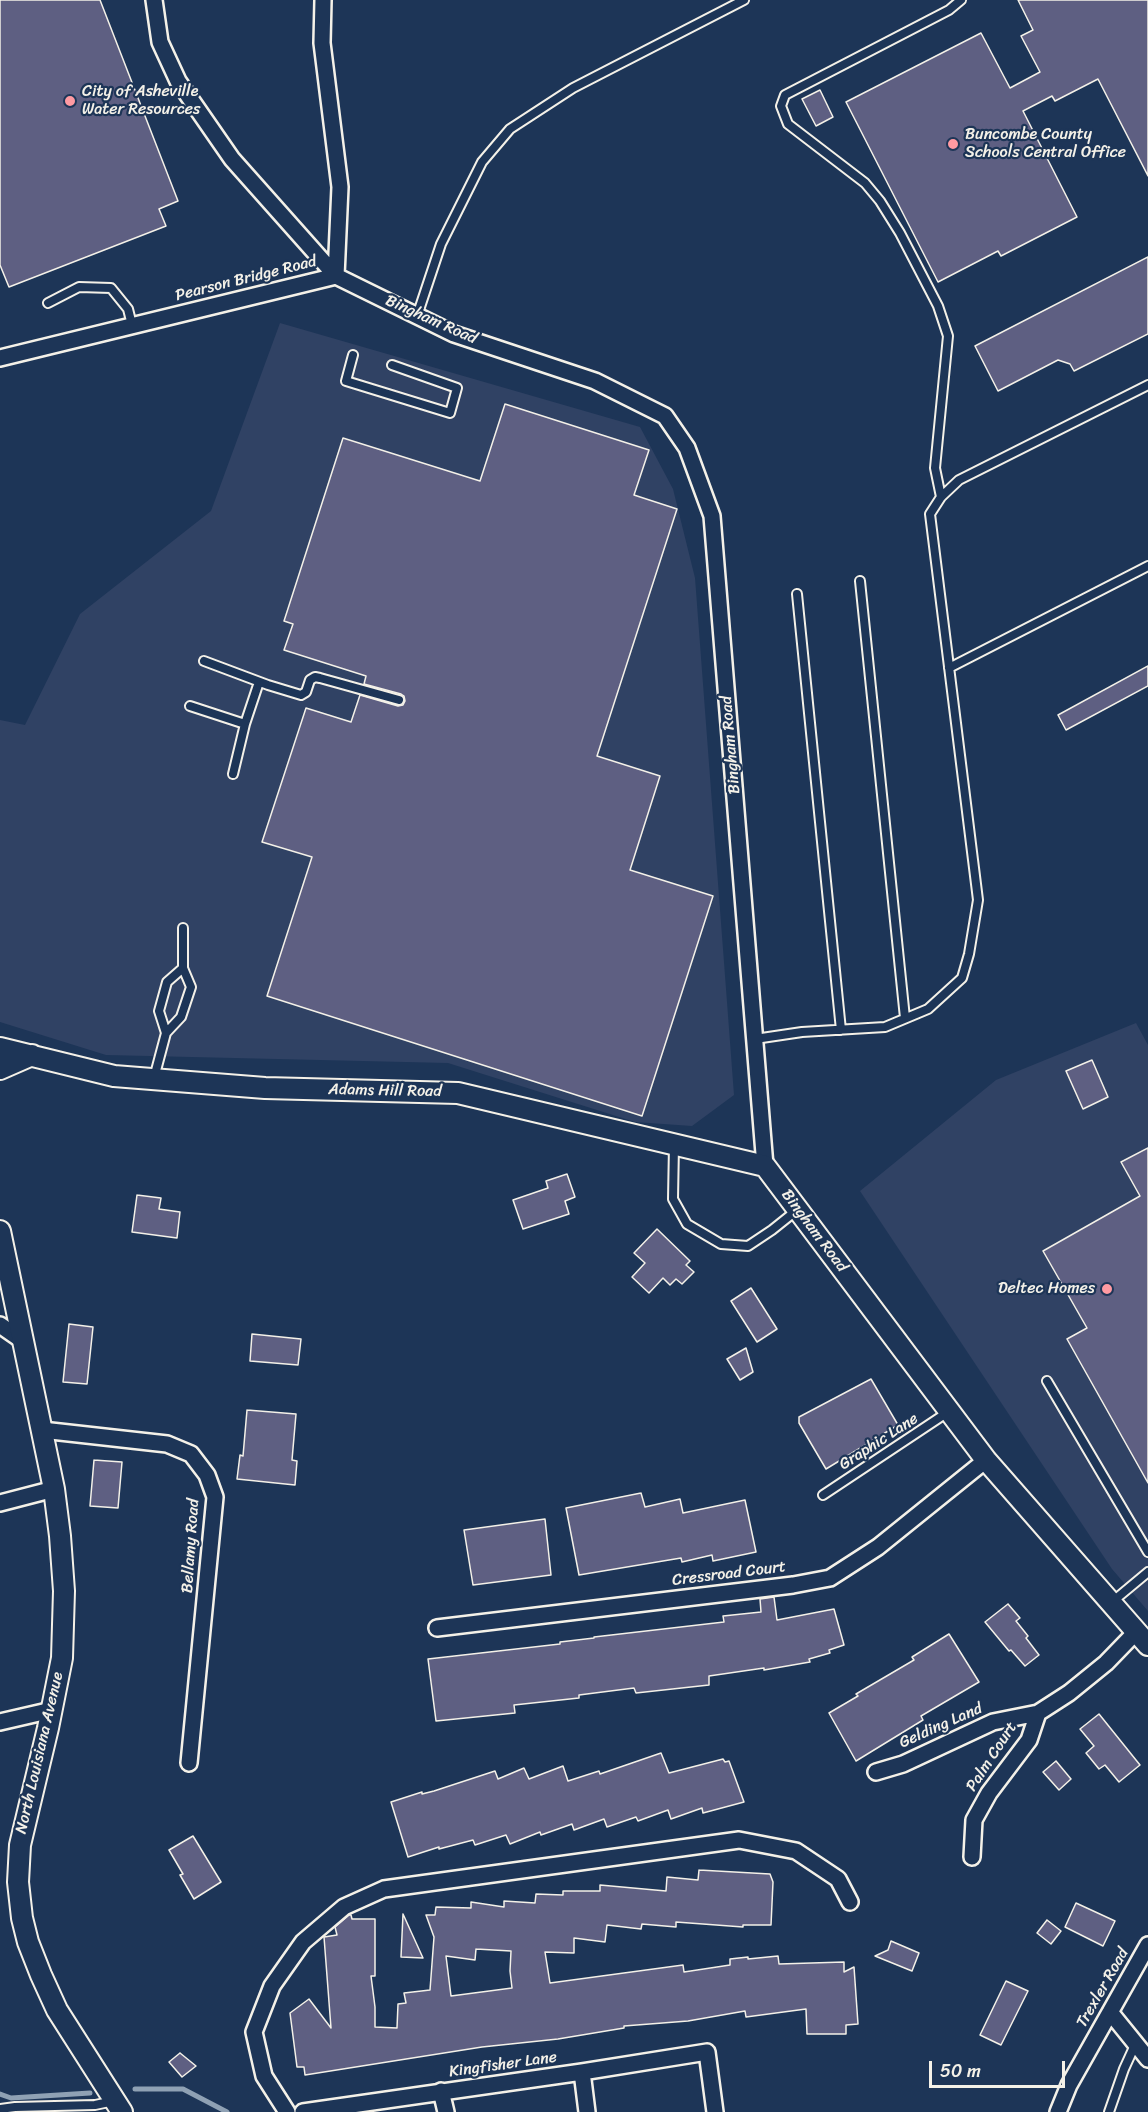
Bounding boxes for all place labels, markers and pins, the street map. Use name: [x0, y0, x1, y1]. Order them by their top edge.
place label: City of Asheville Water Resources: [82, 82, 200, 120]
marker: City of Asheville Water Resources: [63, 94, 77, 108]
place label: Buncombe County Schools Central Office: [965, 125, 1126, 163]
marker: Buncombe County Schools Central Office: [946, 137, 960, 151]
place label: Deltec Homes: [998, 1279, 1095, 1299]
marker: Deltec Homes: [1100, 1282, 1114, 1296]

